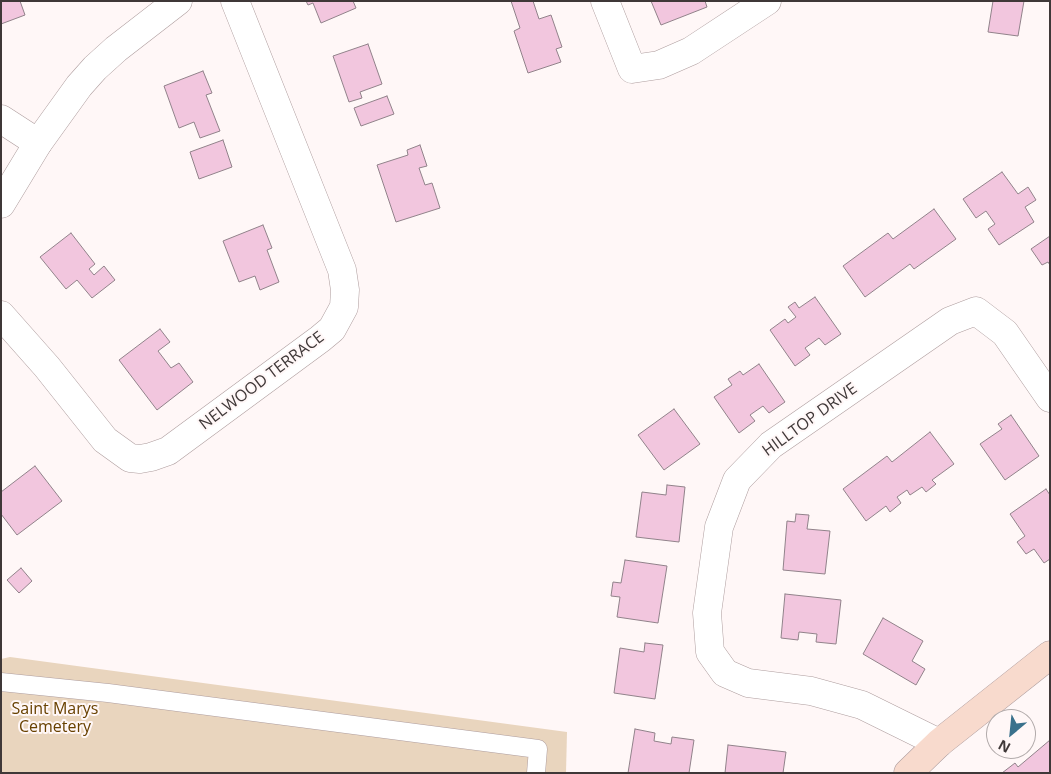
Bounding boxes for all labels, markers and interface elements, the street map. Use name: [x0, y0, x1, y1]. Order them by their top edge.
street label: NELWOOD TERRACE: [196, 328, 328, 434]
street label: HILLTOP DRIVE: [759, 379, 861, 461]
park label: Saint Marys Cemetery: [12, 699, 98, 737]
north arrow: [986, 709, 1036, 759]
text: N: [995, 736, 1014, 758]

